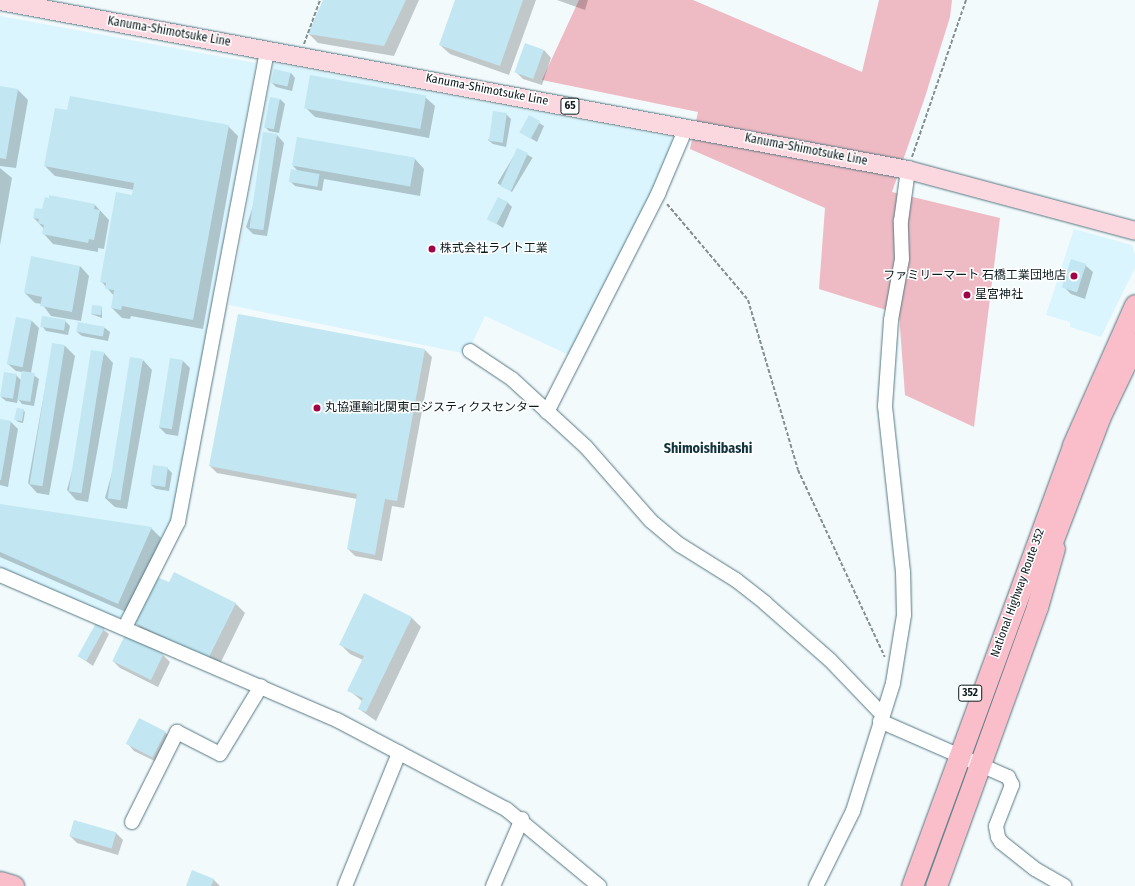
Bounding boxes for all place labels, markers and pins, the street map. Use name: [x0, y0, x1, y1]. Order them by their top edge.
place label: 株式会社ライト工業: [440, 242, 548, 256]
marker: 株式会社ライト工業: [427, 244, 437, 254]
place label: ファミリーマート 石橋工業団地店: [883, 269, 1066, 283]
marker: ファミリーマート 石橋工業団地店: [1069, 271, 1079, 281]
place label: 星宮神社: [975, 288, 1023, 302]
marker: 星宮神社: [962, 290, 972, 300]
place label: 丸協運輸北関東ロジスティクスセンター: [325, 401, 541, 415]
marker: 丸協運輸北関東ロジスティクスセンター: [312, 403, 322, 413]

